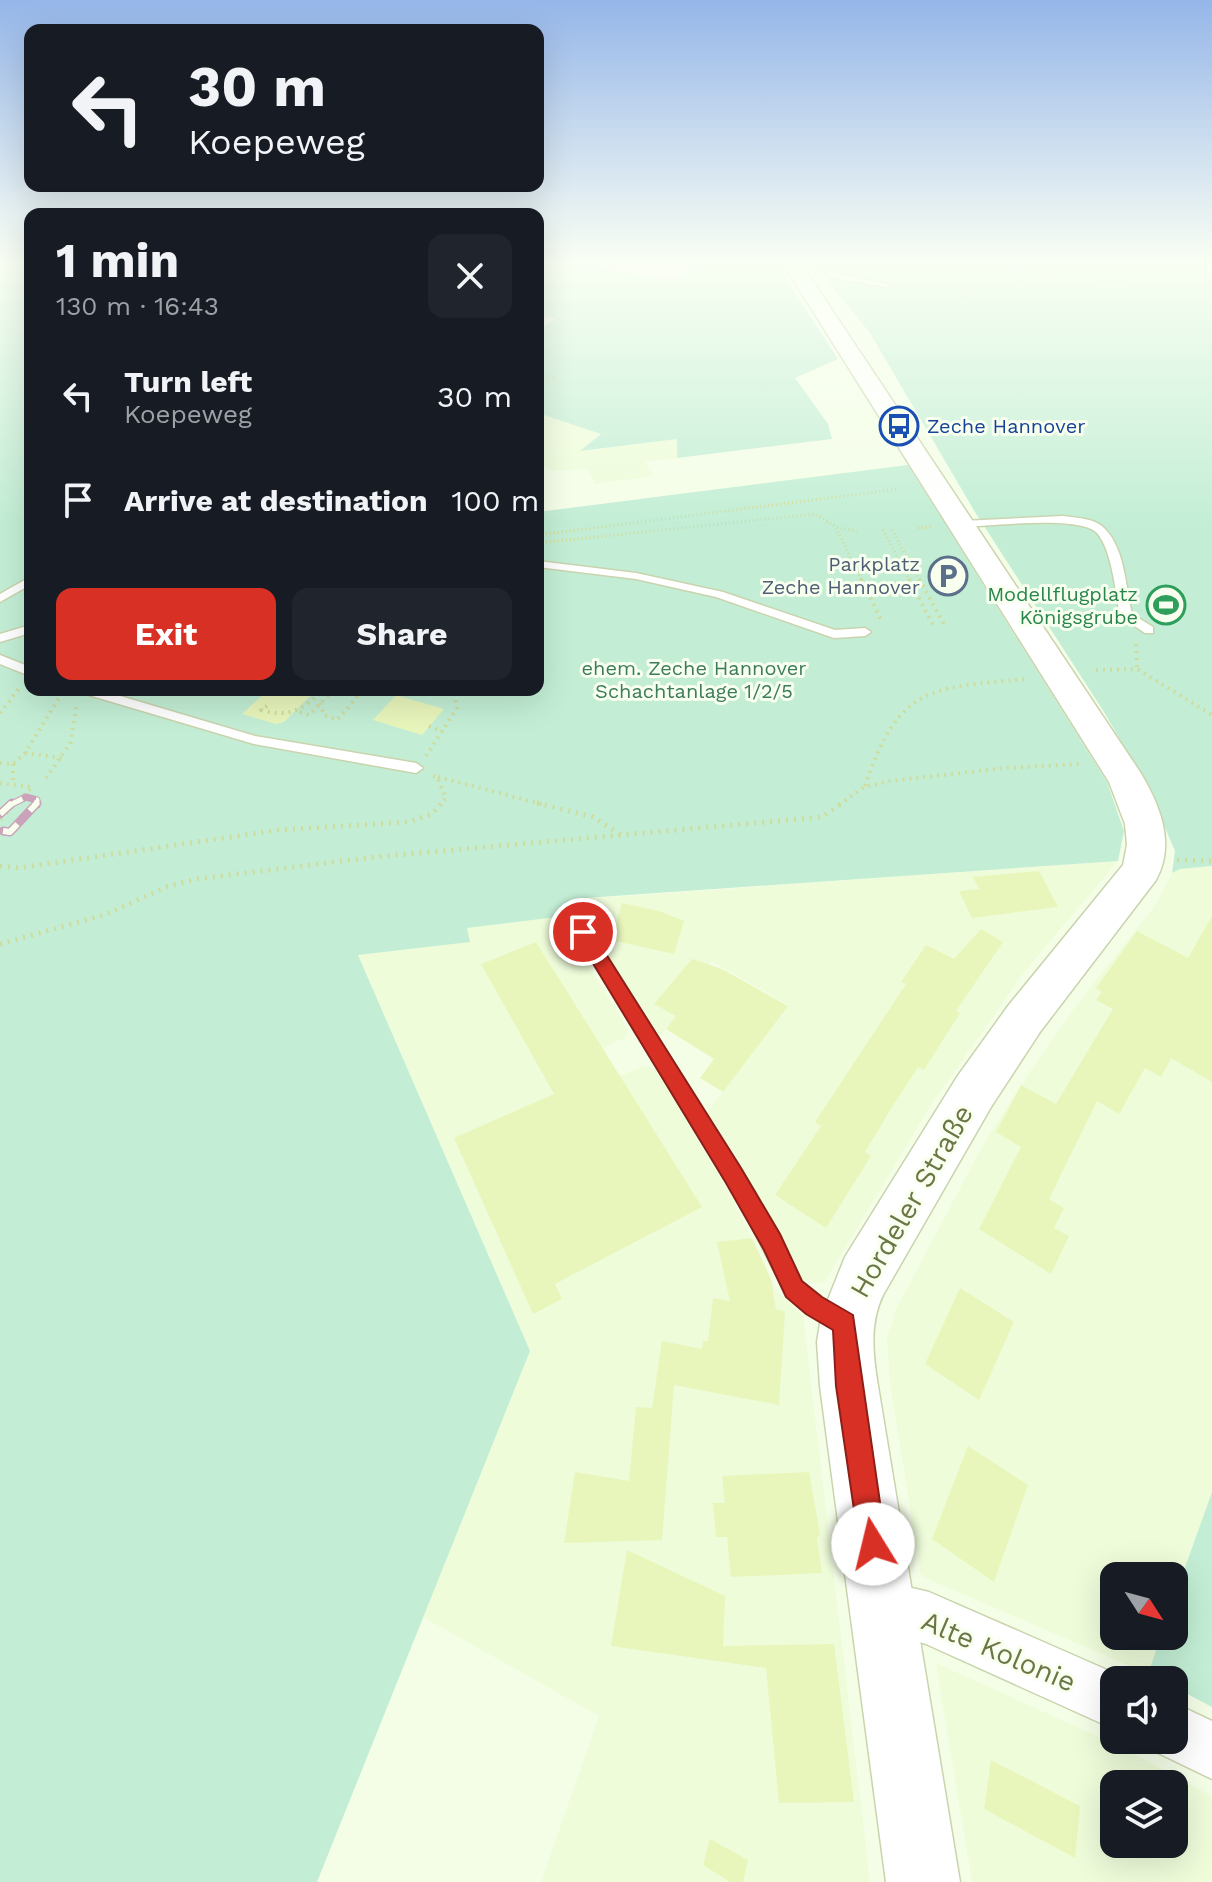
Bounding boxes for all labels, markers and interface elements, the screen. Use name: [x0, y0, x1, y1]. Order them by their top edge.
text: 30 m: [188, 54, 326, 120]
icon: left: [56, 56, 160, 160]
text: Koepeweg: [188, 121, 365, 163]
text: 1 min: [56, 232, 179, 289]
button: close: [428, 234, 512, 318]
text: 130 m · 16:43: [56, 291, 219, 321]
text: Turn left: [124, 364, 252, 399]
icon: left: [56, 374, 100, 418]
text: 30 m: [437, 379, 512, 414]
text: Koepeweg: [124, 399, 252, 429]
bus stop icon: Zeche Hannover: [878, 405, 920, 447]
place label: Zeche Hannover: [927, 414, 1085, 438]
icon: arrive: [56, 478, 100, 522]
text: Arrive at destination: [124, 483, 428, 518]
text: 100 m: [452, 483, 539, 518]
place label: Parkplatz Zeche Hannover: [762, 552, 920, 599]
parking icon: Parkplatz Zeche Hannover: [927, 555, 969, 597]
place label: Modellflugplatz Königsgrube: [987, 582, 1138, 629]
sports icon: Modellflugplatz Königsgrube: [1145, 584, 1187, 626]
button: Exit: [56, 588, 276, 680]
button: Share: [292, 588, 512, 680]
park label: ehem. Zeche Hannover Schachtanlage 1/2/5: [582, 656, 807, 703]
pin: [549, 898, 617, 966]
icon: arrive: [561, 910, 605, 954]
street label: Hordeler Straße: [843, 1099, 980, 1303]
position arrow: [831, 1502, 915, 1586]
north arrow: [1100, 1562, 1188, 1650]
map controls: [1100, 1562, 1188, 1858]
street label: Alte Kolonie: [917, 1604, 1081, 1699]
button: sound: [1100, 1666, 1188, 1754]
button: layers: [1100, 1770, 1188, 1858]

